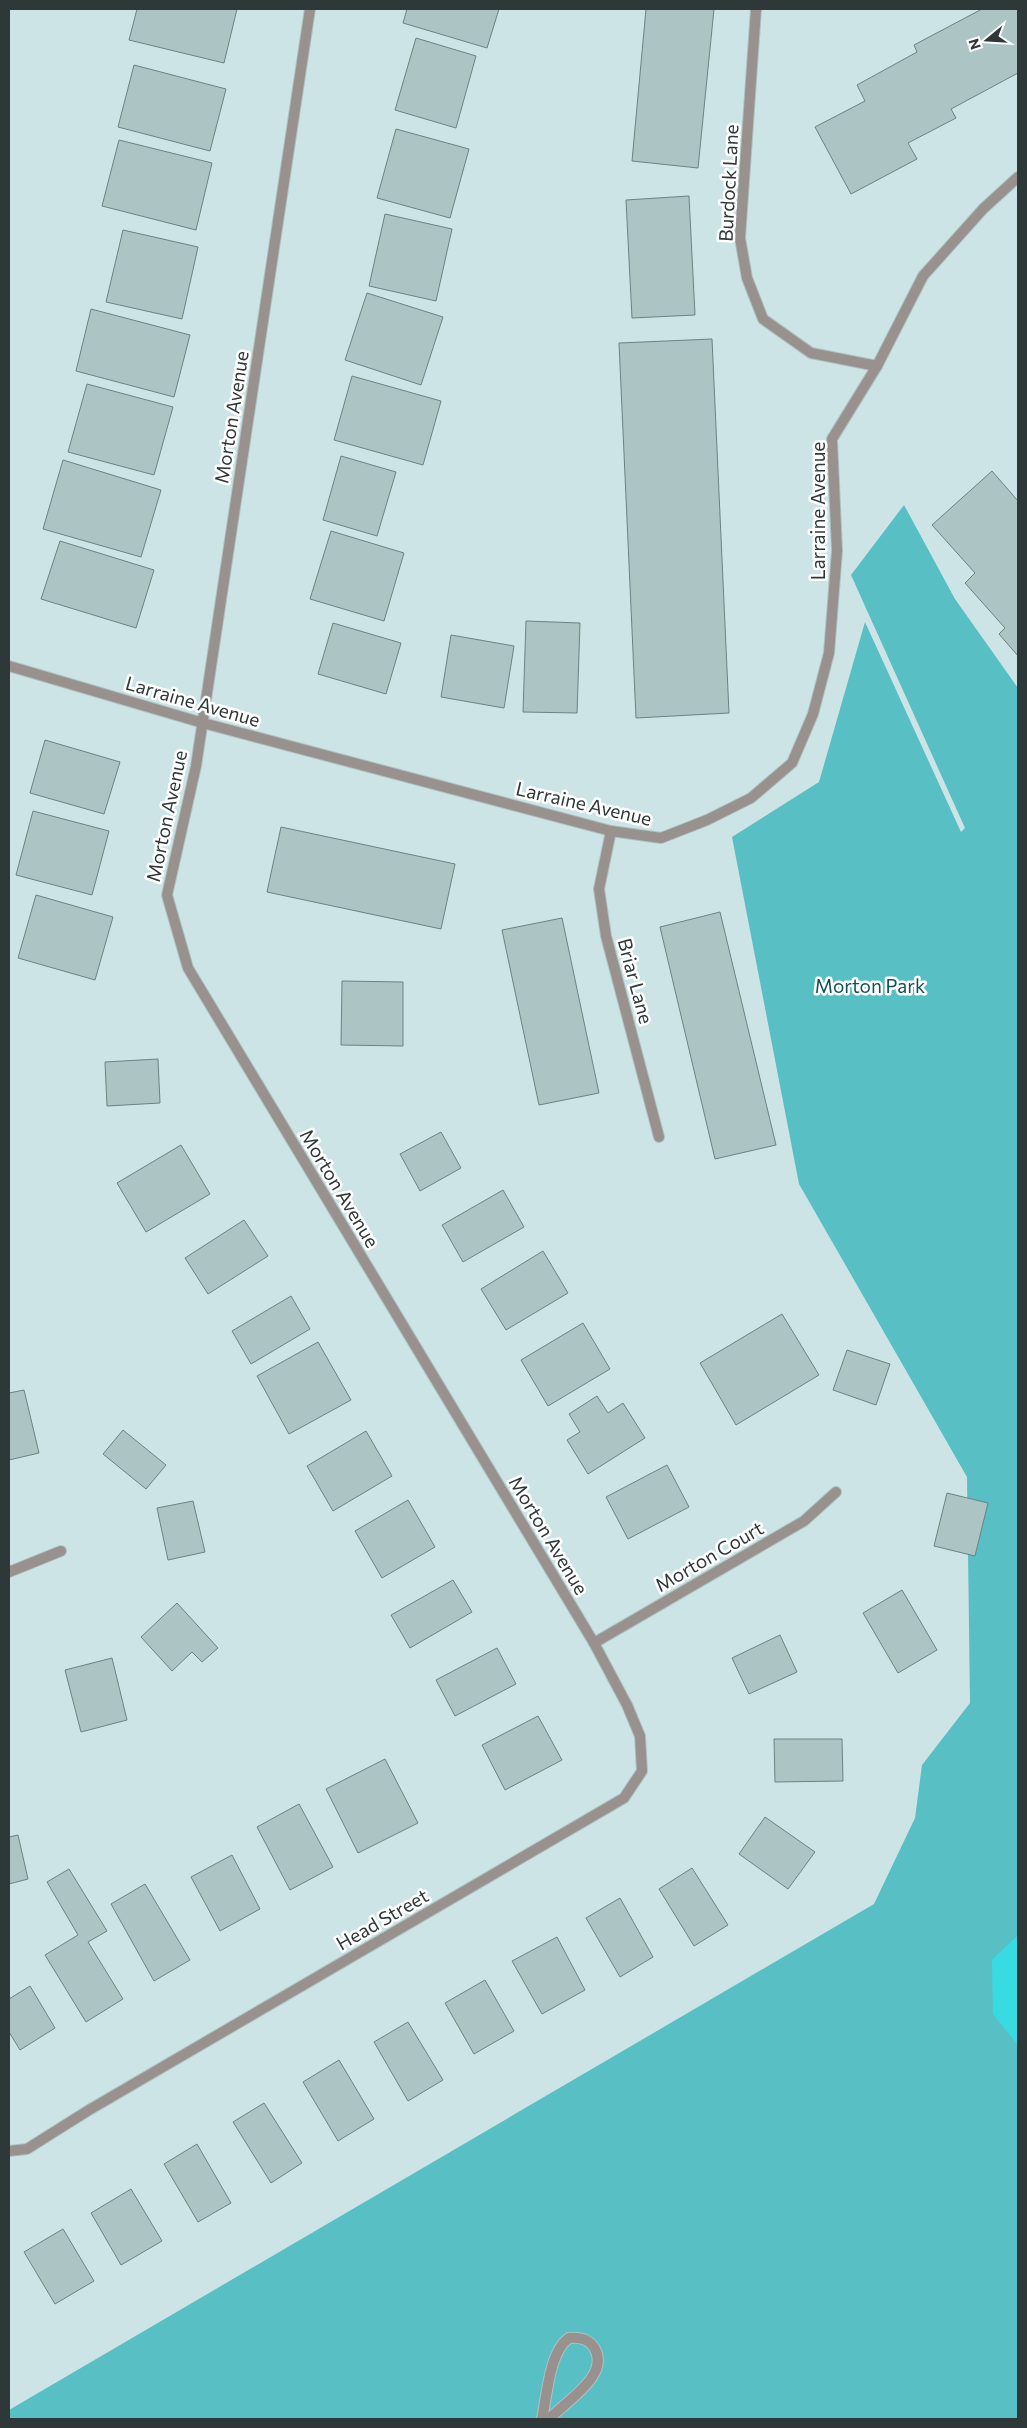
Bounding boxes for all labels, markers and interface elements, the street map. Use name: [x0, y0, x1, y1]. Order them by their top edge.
north arrow: [962, 15, 1012, 65]
text: N: [964, 37, 984, 52]
street label: Burdock Lane: [713, 124, 743, 242]
street label: Morton Avenue: [209, 349, 253, 485]
street label: Larraine Avenue: [806, 442, 829, 580]
street label: Larraine Avenue: [123, 671, 263, 731]
street label: Morton Avenue: [141, 748, 191, 884]
street label: Larraine Avenue: [514, 776, 654, 830]
street label: Briar Lane: [614, 936, 658, 1026]
park label: Morton Park: [815, 974, 925, 997]
street label: Morton Avenue: [296, 1125, 384, 1251]
street label: Morton Avenue: [505, 1472, 593, 1598]
street label: Morton Court: [651, 1516, 767, 1596]
street label: Head Street: [332, 1883, 432, 1955]

